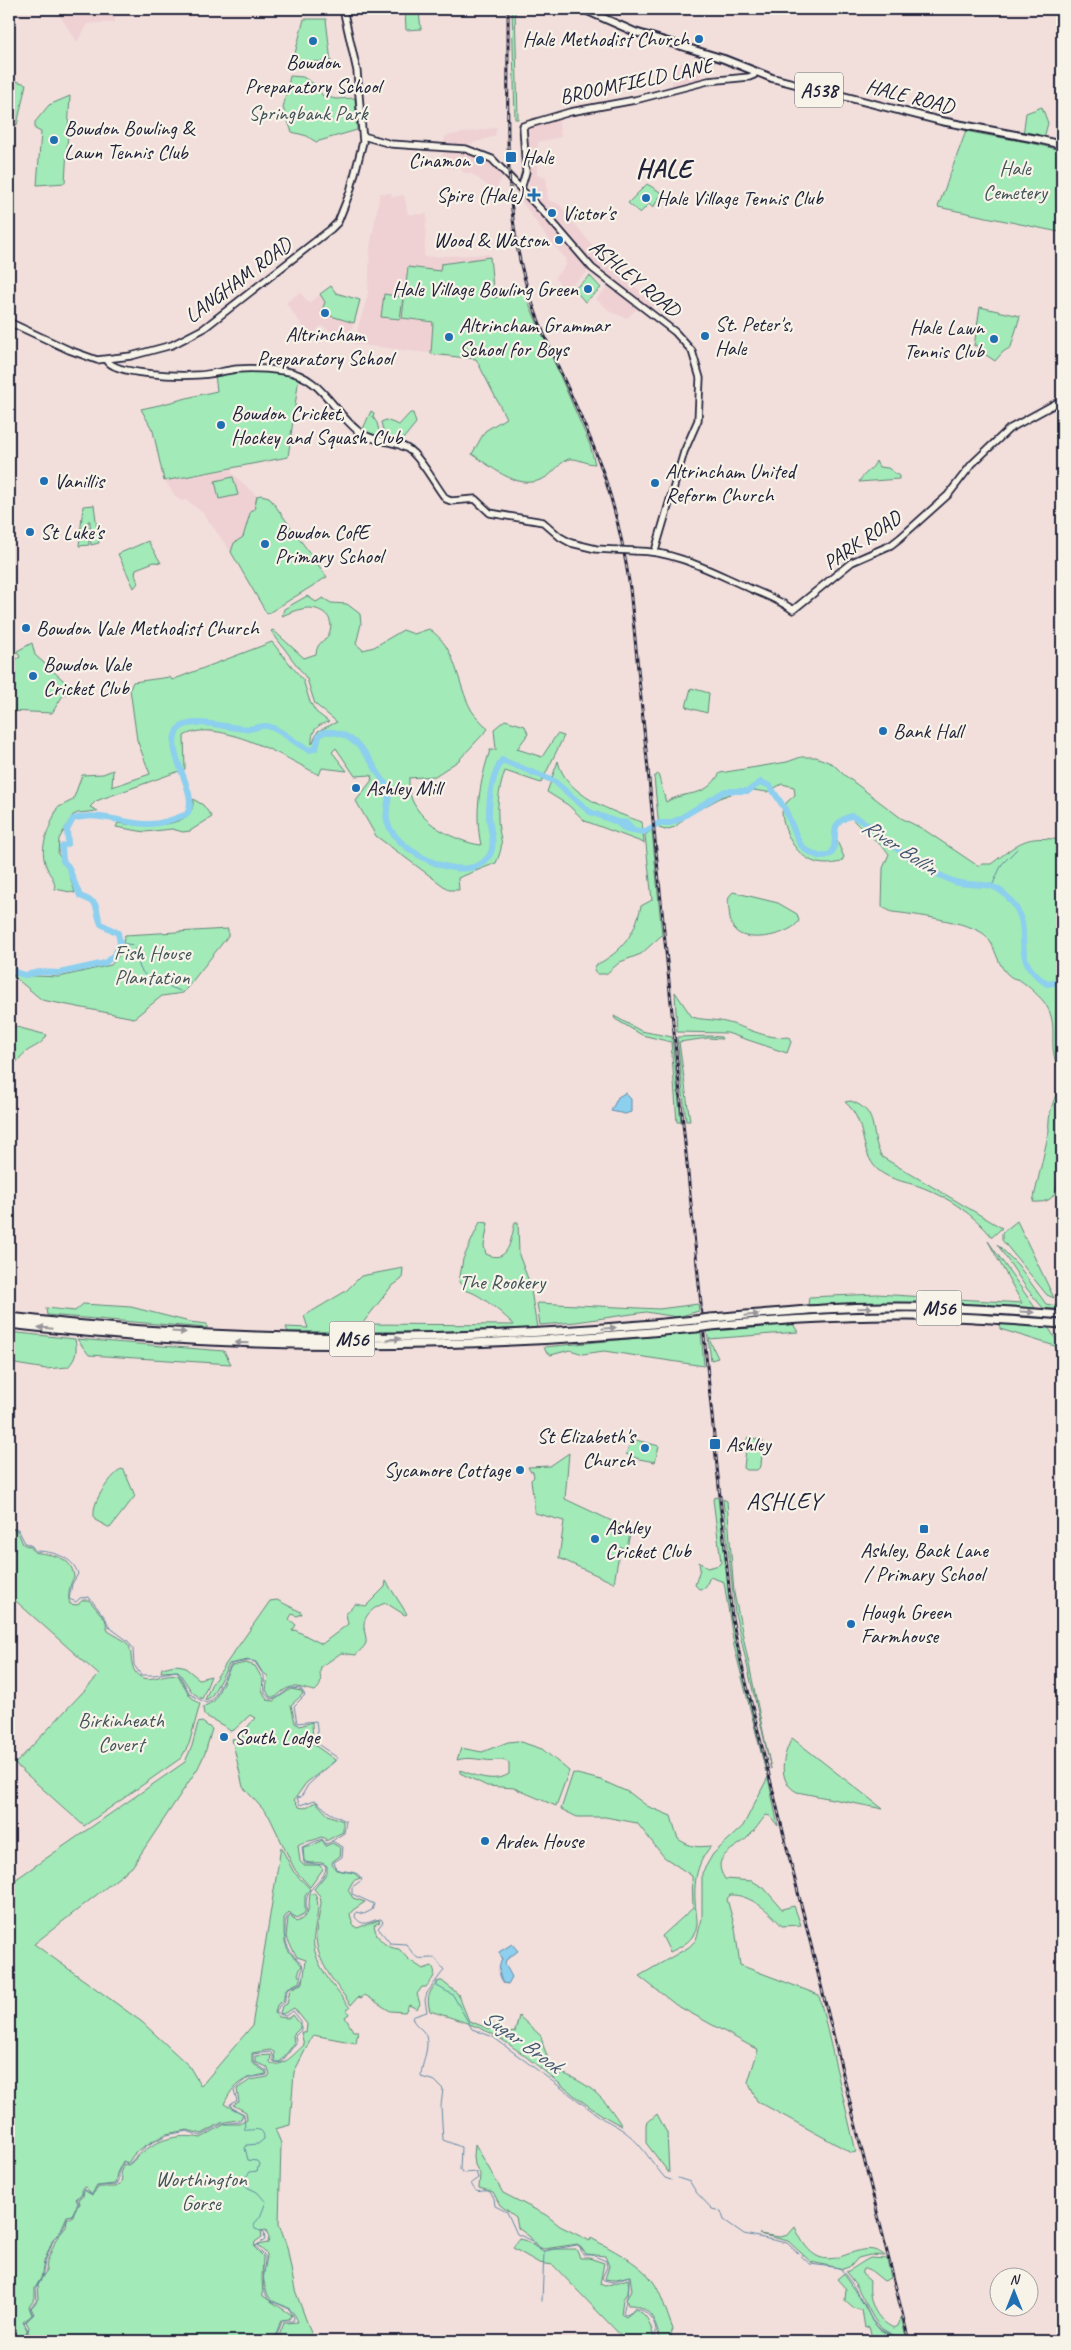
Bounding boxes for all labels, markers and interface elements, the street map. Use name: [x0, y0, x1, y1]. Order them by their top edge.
place label: Hale Methodist Church: [523, 26, 690, 52]
marker: Hale Methodist Church: [693, 33, 705, 45]
marker: Bowdon Preparatory School: [307, 35, 319, 47]
place label: Bowdon Preparatory School: [245, 49, 384, 99]
street label: BROOMFIELD LANE: [557, 52, 717, 110]
road number: A538: [795, 72, 843, 108]
street label: HALE ROAD: [864, 73, 958, 120]
park label: Springbank Park: [248, 100, 369, 126]
place label: Bowdon Bowling & Lawn Tennis Club: [64, 115, 196, 165]
marker: Bowdon Bowling & Lawn Tennis Club: [48, 134, 60, 146]
place label: Hale: [522, 144, 555, 170]
place label: Cinamon: [409, 147, 472, 173]
marker: Hale: [504, 150, 518, 164]
district label: HALE: [636, 152, 695, 185]
marker: Cinamon: [474, 154, 486, 166]
park label: Hale Cemetery: [983, 155, 1049, 205]
place label: Spire (Hale): [436, 182, 524, 208]
place label: Hale Village Tennis Club: [656, 185, 825, 211]
marker: Spire (Hale): [527, 188, 541, 202]
marker: Hale Village Tennis Club: [640, 192, 652, 204]
place label: Victor's: [562, 200, 617, 226]
marker: Victor's: [546, 207, 558, 219]
place label: Wood & Watson: [434, 227, 551, 253]
street label: LANGHAM ROAD: [180, 230, 298, 329]
street label: ASHLEY ROAD: [584, 233, 687, 324]
marker: Wood & Watson: [553, 234, 565, 246]
place label: Hale Village Bowling Green: [392, 276, 579, 302]
marker: Hale Village Bowling Green: [582, 283, 594, 295]
marker: Altrincham Preparatory School: [319, 307, 331, 319]
place label: St. Peter's, Hale: [715, 311, 793, 361]
place label: Altrincham Grammar School for Boys: [459, 312, 611, 362]
place label: Hale Lawn Tennis Club: [904, 314, 986, 364]
place label: Altrincham Preparatory School: [257, 321, 396, 371]
marker: St. Peter's, Hale: [699, 330, 711, 342]
marker: Altrincham Grammar School for Boys: [443, 331, 455, 343]
marker: Hale Lawn Tennis Club: [988, 333, 1000, 345]
place label: Bowdon Cricket, Hockey and Squash Club: [231, 400, 404, 450]
marker: Bowdon Cricket, Hockey and Squash Club: [215, 419, 227, 431]
place label: Altrincham United Reform Church: [665, 458, 798, 508]
place label: Vanillis: [54, 468, 106, 494]
marker: Vanillis: [38, 475, 50, 487]
marker: Altrincham United Reform Church: [649, 477, 661, 489]
street label: PARK ROAD: [818, 504, 907, 575]
place label: St Luke's: [40, 519, 105, 545]
place label: Bowdon CofE Primary School: [275, 519, 386, 569]
marker: St Luke's: [24, 526, 36, 538]
marker: Bowdon CofE Primary School: [259, 538, 271, 550]
place label: Bowdon Vale Methodist Church: [36, 615, 260, 641]
marker: Bowdon Vale Methodist Church: [20, 622, 32, 634]
place label: Bowdon Vale Cricket Club: [43, 651, 133, 701]
marker: Bowdon Vale Cricket Club: [27, 670, 39, 682]
place label: Bank Hall: [893, 718, 966, 744]
marker: Bank Hall: [877, 725, 889, 737]
place label: Ashley Mill: [366, 775, 445, 801]
marker: Ashley Mill: [350, 782, 362, 794]
water label: River Bollin: [857, 812, 945, 883]
park label: Fish House Plantation: [114, 940, 192, 990]
park label: The Rookery: [459, 1269, 547, 1295]
road number: M56: [916, 1290, 962, 1326]
one-way arrow: [857, 1304, 873, 1312]
one-way arrow: [1019, 1308, 1035, 1316]
one-way arrow: [745, 1310, 761, 1318]
road number: M56: [330, 1322, 374, 1356]
one-way arrow: [37, 1324, 53, 1332]
one-way arrow: [601, 1324, 617, 1332]
one-way arrow: [172, 1329, 188, 1337]
one-way arrow: [386, 1334, 402, 1342]
one-way arrow: [234, 1339, 250, 1347]
place label: St Elizabeth's Church: [537, 1423, 637, 1473]
place label: Ashley: [726, 1431, 772, 1457]
marker: Ashley: [708, 1437, 722, 1451]
marker: St Elizabeth's Church: [639, 1442, 651, 1454]
place label: Sycamore Cottage: [384, 1457, 511, 1483]
marker: Sycamore Cottage: [514, 1464, 526, 1476]
district label: ASHLEY: [746, 1486, 826, 1516]
place label: Ashley Cricket Club: [605, 1514, 693, 1564]
marker: Ashley, Back Lane / Primary School: [918, 1523, 930, 1535]
marker: Ashley Cricket Club: [589, 1533, 601, 1545]
place label: Ashley, Back Lane / Primary School: [860, 1537, 989, 1587]
place label: Hough Green Farmhouse: [861, 1599, 952, 1649]
marker: Hough Green Farmhouse: [845, 1618, 857, 1630]
park label: Birkinheath Covert: [78, 1707, 164, 1757]
place label: South Lodge: [234, 1724, 322, 1750]
marker: South Lodge: [218, 1731, 230, 1743]
place label: Arden House: [495, 1828, 586, 1854]
marker: Arden House: [479, 1835, 491, 1847]
water label: Sugar Brook: [477, 2003, 570, 2081]
park label: Worthington Gorse: [155, 2166, 247, 2216]
north arrow: [988, 2268, 1038, 2318]
text: N: [1010, 2271, 1021, 2288]

